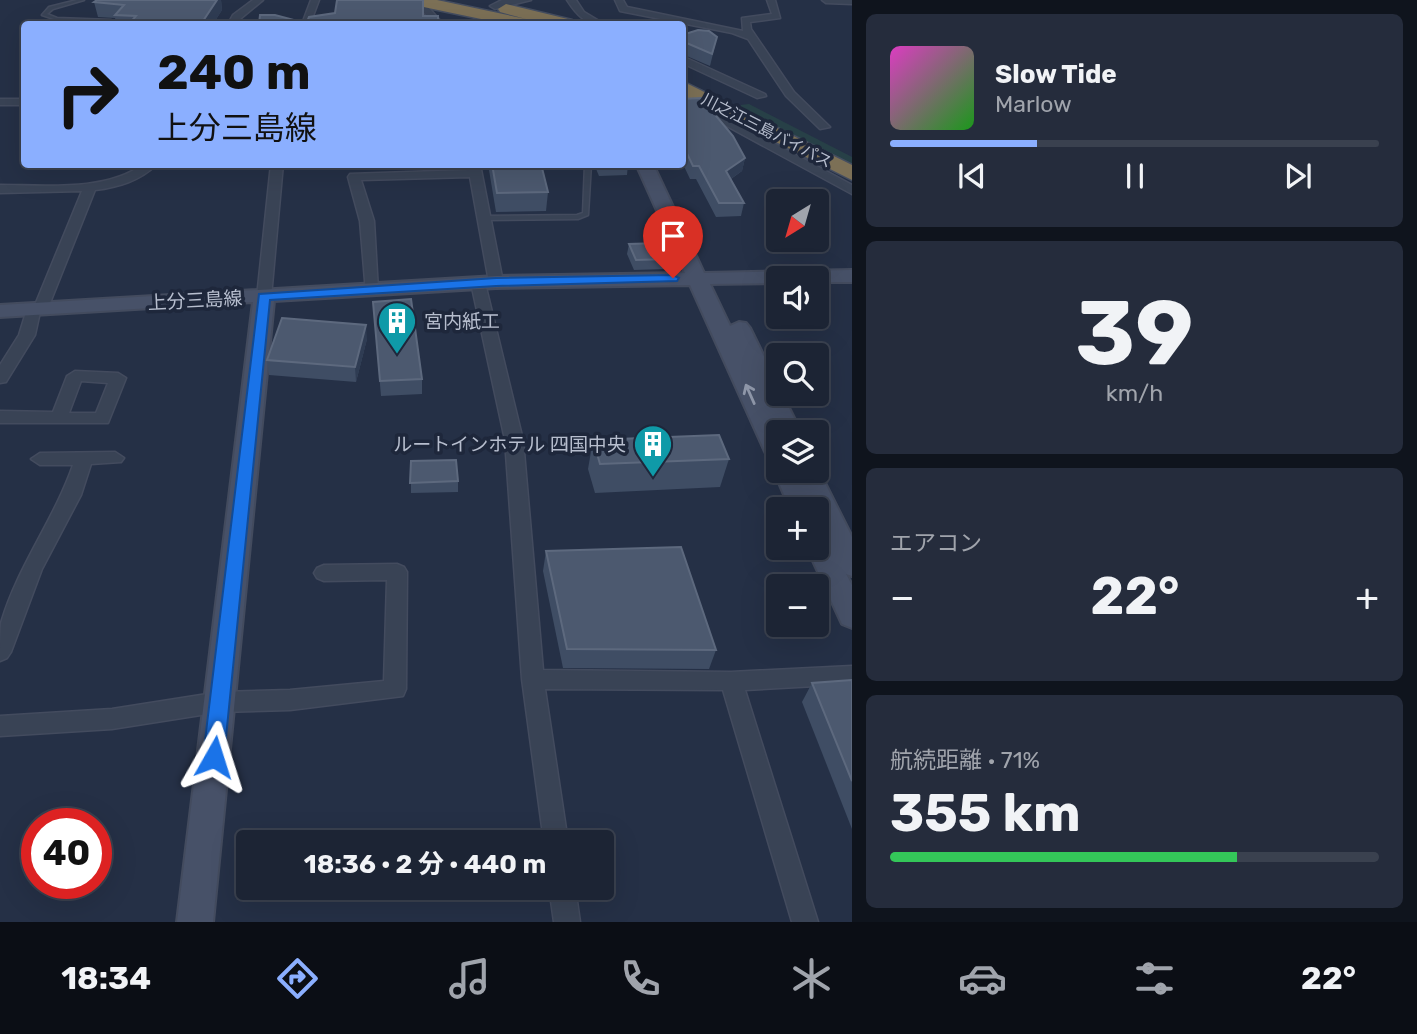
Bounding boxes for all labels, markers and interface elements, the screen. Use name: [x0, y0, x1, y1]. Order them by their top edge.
text: 240 m: [157, 43, 311, 101]
icon: right: [42, 49, 133, 140]
text: Slow Tide: [995, 59, 1117, 90]
street label: 川之江三島バイパス: [698, 89, 835, 172]
text: Marlow: [995, 90, 1072, 118]
text: 上分三島線: [157, 109, 317, 147]
icon: previous: [953, 157, 991, 195]
icon: pause: [1116, 157, 1154, 195]
icon: next: [1279, 157, 1317, 195]
north arrow: [766, 189, 830, 252]
map controls: [766, 189, 829, 637]
pin: [643, 206, 703, 278]
icon: arrive: [654, 217, 692, 255]
button: sound: [766, 266, 829, 329]
text: 39: [1075, 279, 1194, 387]
street label: 上分三島線: [147, 287, 243, 314]
building icon: 宮内紙工: [376, 300, 418, 355]
place label: 宮内紙工: [424, 310, 500, 333]
button: search: [766, 343, 829, 406]
text: km/h: [1106, 379, 1163, 407]
one-way arrow: [743, 383, 756, 404]
button: layers: [766, 420, 829, 483]
building icon: ルートインホテル 四国中央: [632, 423, 674, 478]
place label: ルートインホテル 四国中央: [393, 433, 626, 456]
button: +: [766, 497, 829, 560]
text: エアコン: [890, 529, 982, 557]
text: 22°: [1091, 565, 1180, 627]
button: −: [766, 574, 829, 637]
text: −: [890, 574, 915, 620]
text: +: [1355, 574, 1379, 620]
position arrow: [177, 720, 251, 794]
text: 航続距離 · 71%: [890, 746, 1040, 774]
text: 355 km: [890, 782, 1081, 844]
speed limit sign: 40: [21, 808, 112, 899]
text: 18:36 · 2 分 · 440 m: [304, 849, 546, 880]
icon: directions: [273, 954, 322, 1003]
icon: music: [445, 954, 494, 1003]
icon: phone: [616, 954, 665, 1003]
icon: climate: [787, 954, 836, 1003]
icon: car: [958, 954, 1007, 1003]
icon: filters: [1130, 954, 1179, 1003]
text: 18:34: [61, 959, 151, 997]
text: 22°: [1301, 959, 1356, 997]

